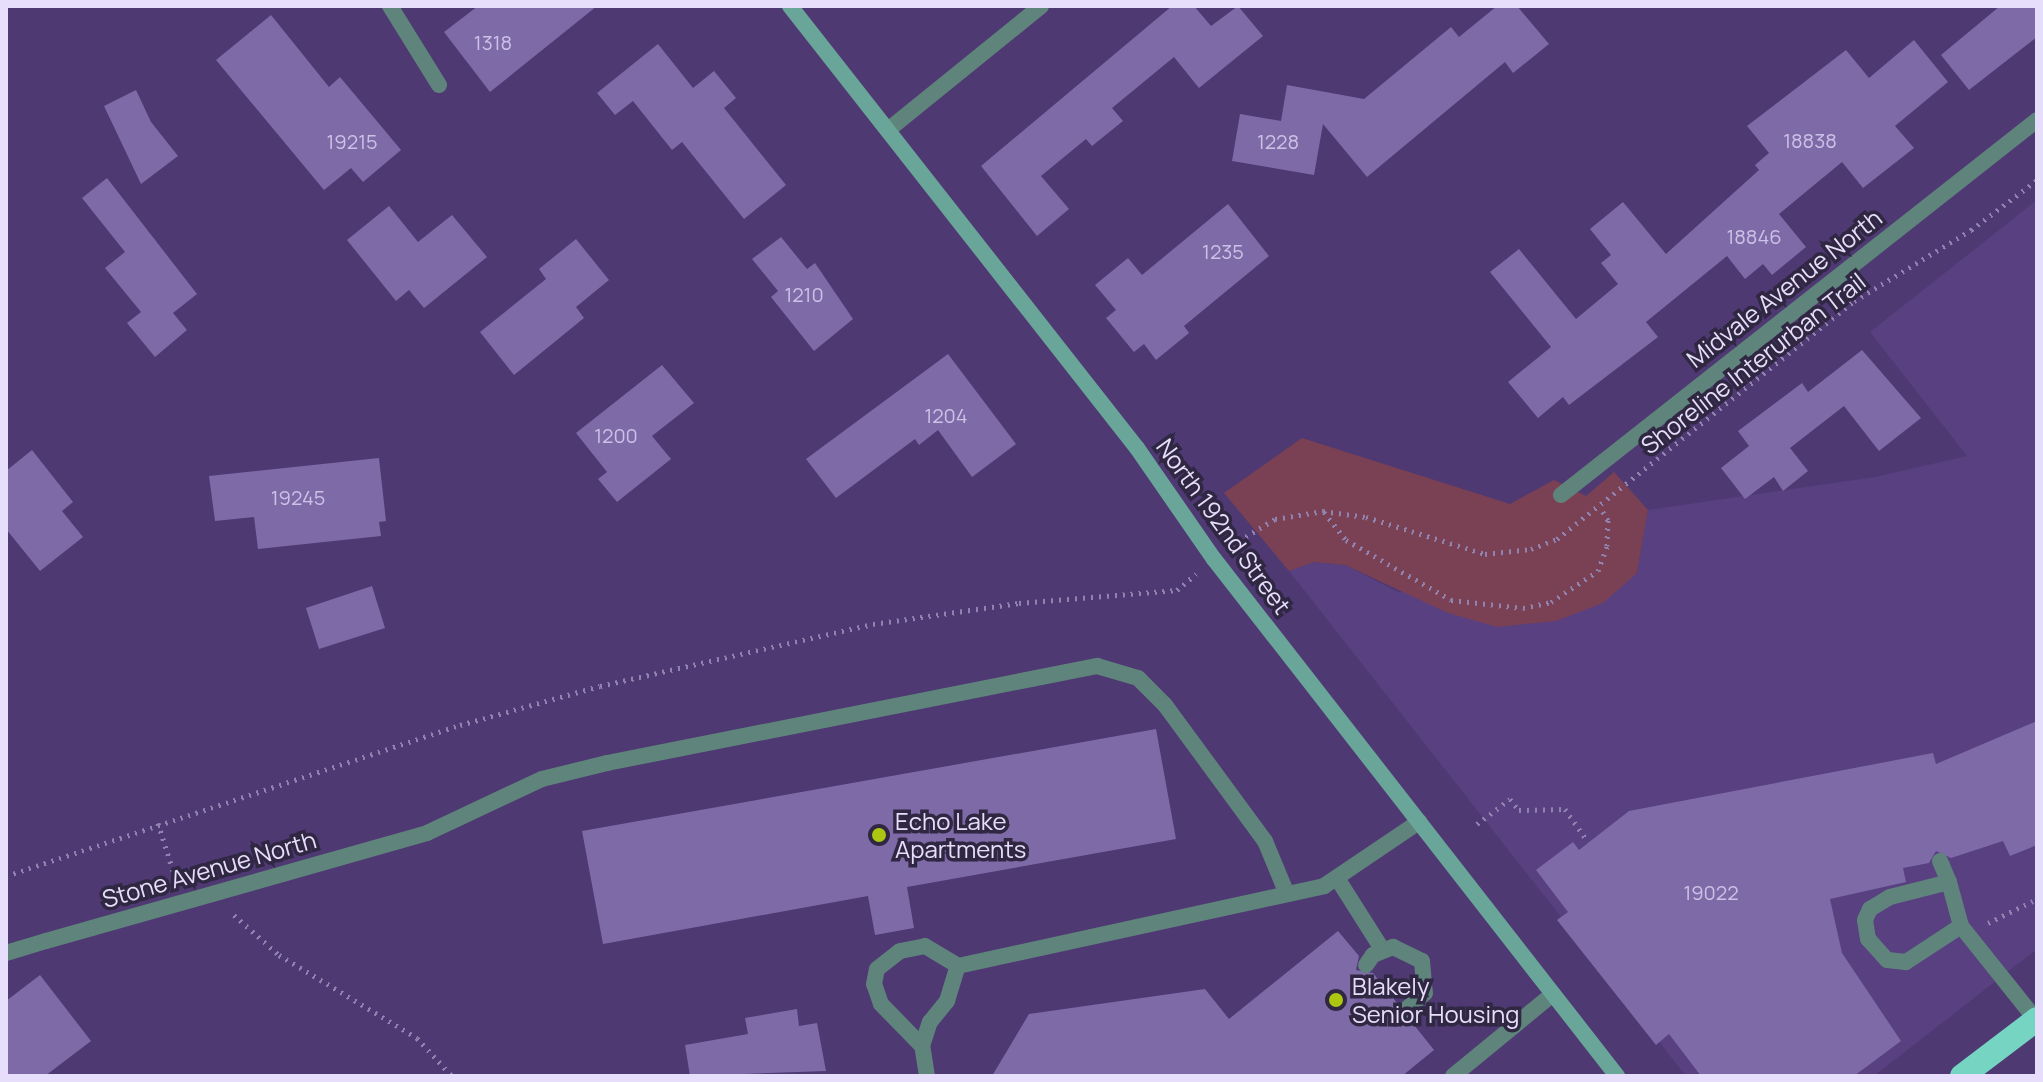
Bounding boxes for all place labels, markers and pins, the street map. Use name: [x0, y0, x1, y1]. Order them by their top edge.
place label: Echo Lake Apartments: [895, 807, 1026, 863]
marker: Echo Lake Apartments: [870, 826, 888, 844]
place label: Blakely Senior Housing: [1352, 972, 1520, 1028]
marker: Blakely Senior Housing: [1327, 991, 1345, 1009]

